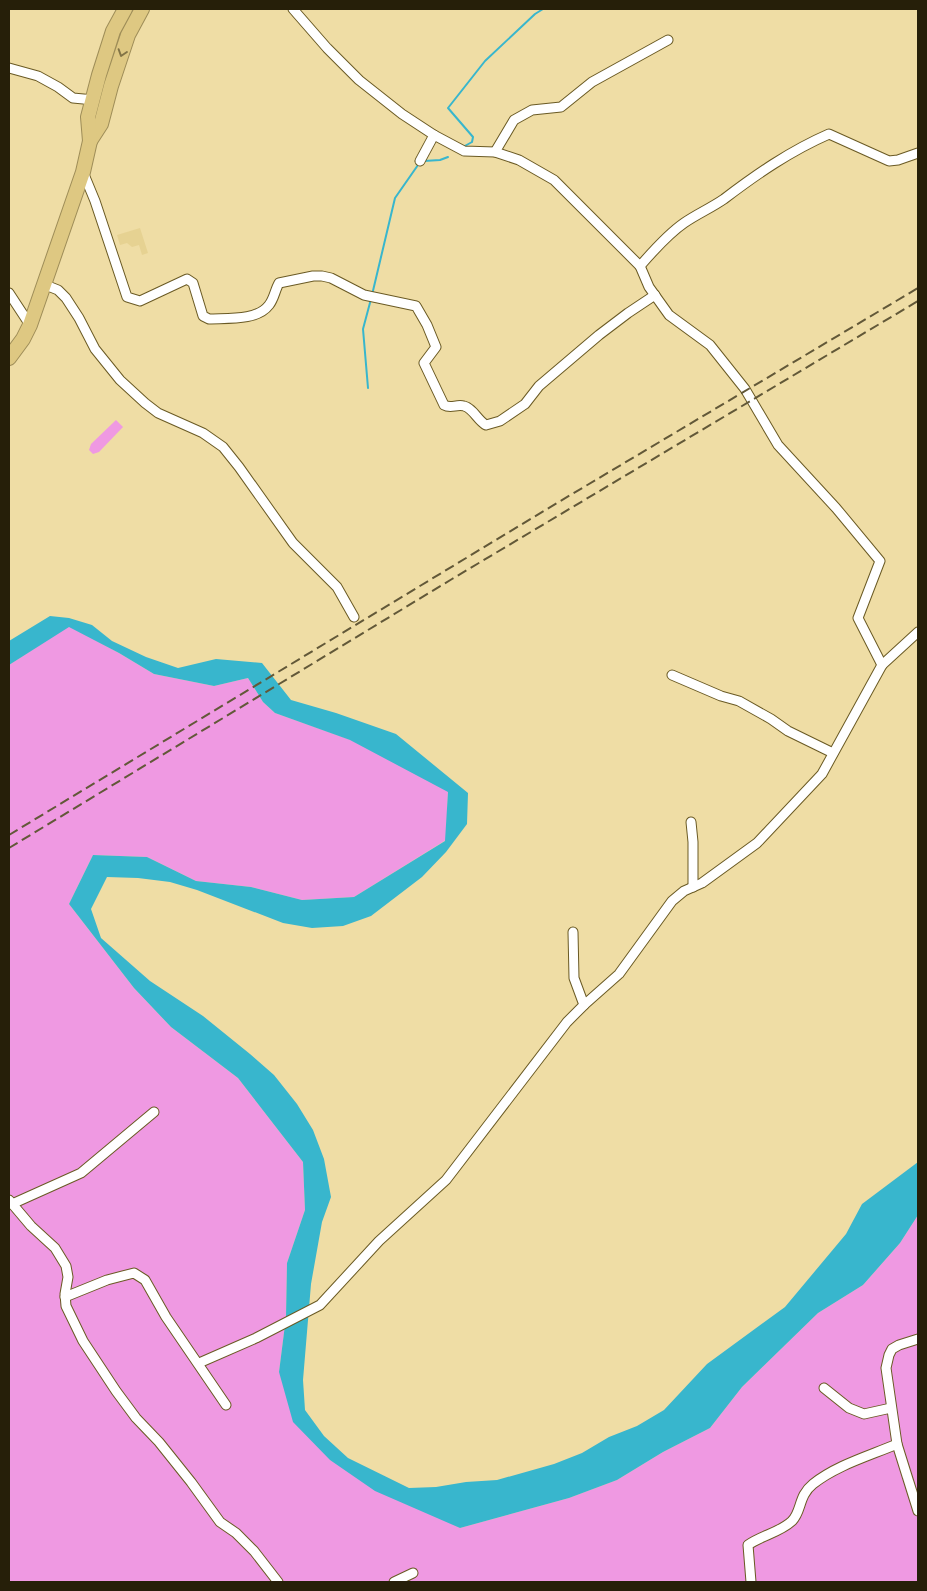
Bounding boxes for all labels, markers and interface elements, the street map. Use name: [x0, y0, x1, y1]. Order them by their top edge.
one-way arrow: [118, 48, 128, 56]

